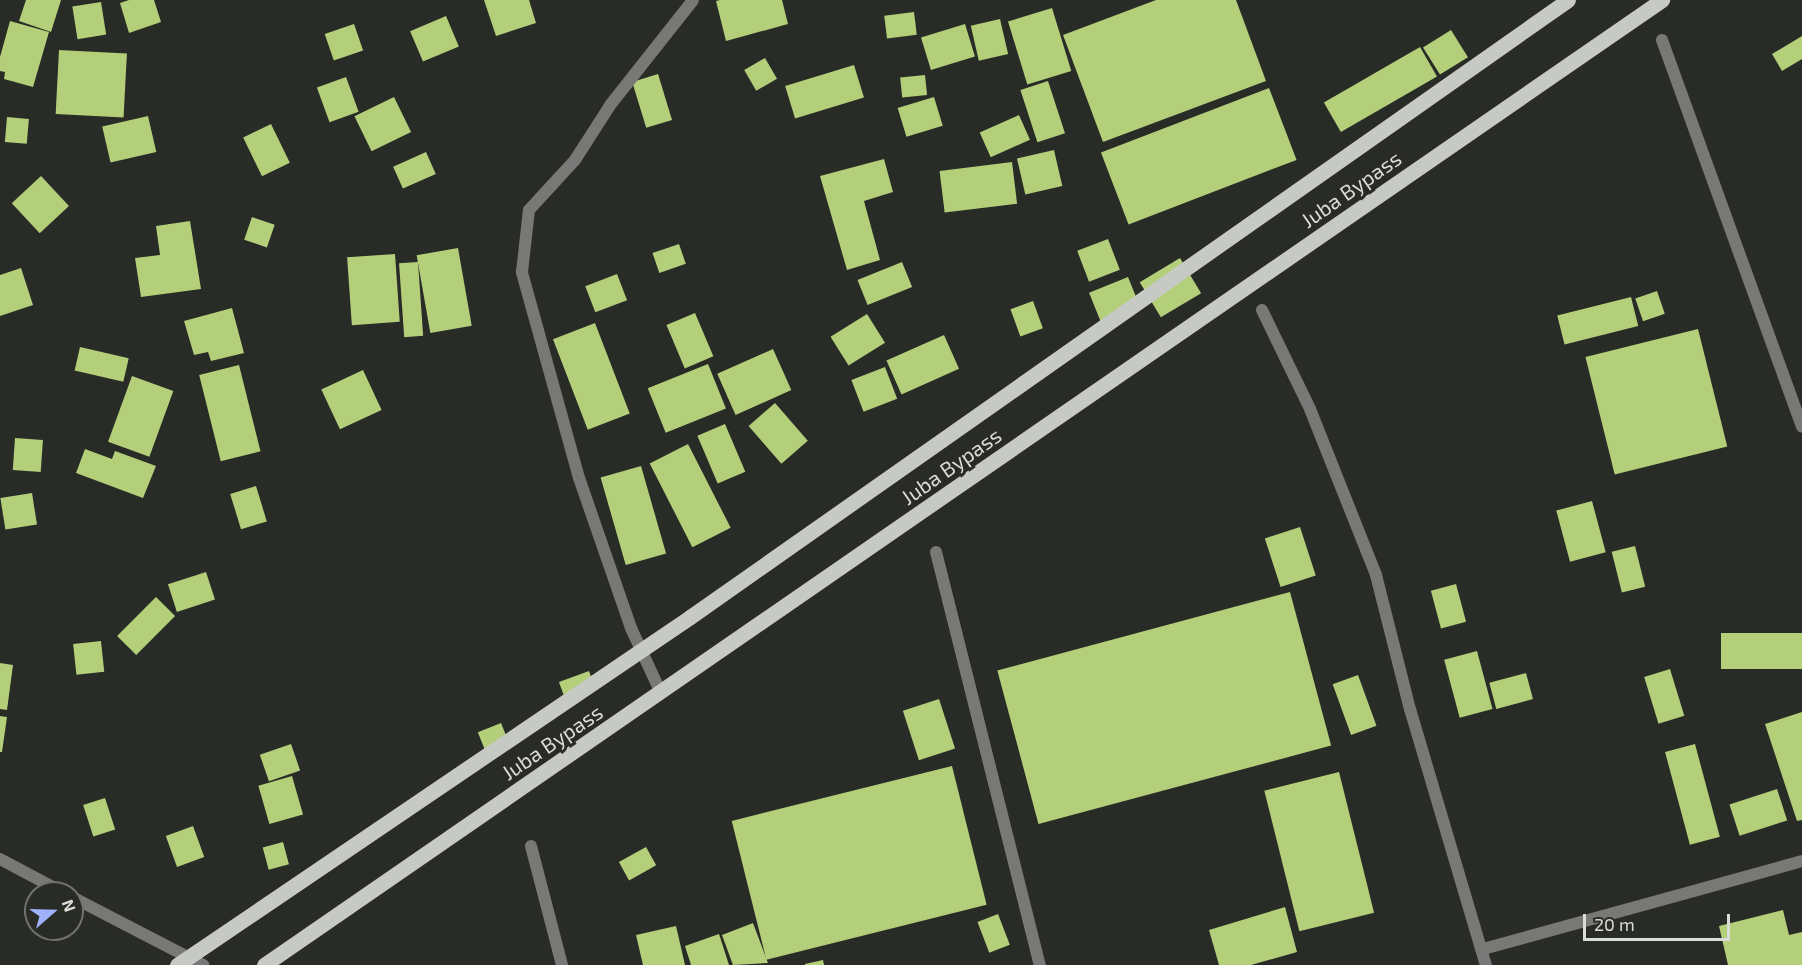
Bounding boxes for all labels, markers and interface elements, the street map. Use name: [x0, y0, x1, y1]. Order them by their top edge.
street label: Juba Bypass: [1296, 145, 1406, 233]
street label: Juba Bypass: [896, 422, 1006, 510]
street label: Juba Bypass: [497, 699, 607, 785]
north arrow: [24, 881, 84, 941]
text: N: [59, 897, 80, 914]
scale bar: [1586, 902, 1733, 940]
text: 20 m: [1594, 913, 1635, 935]

